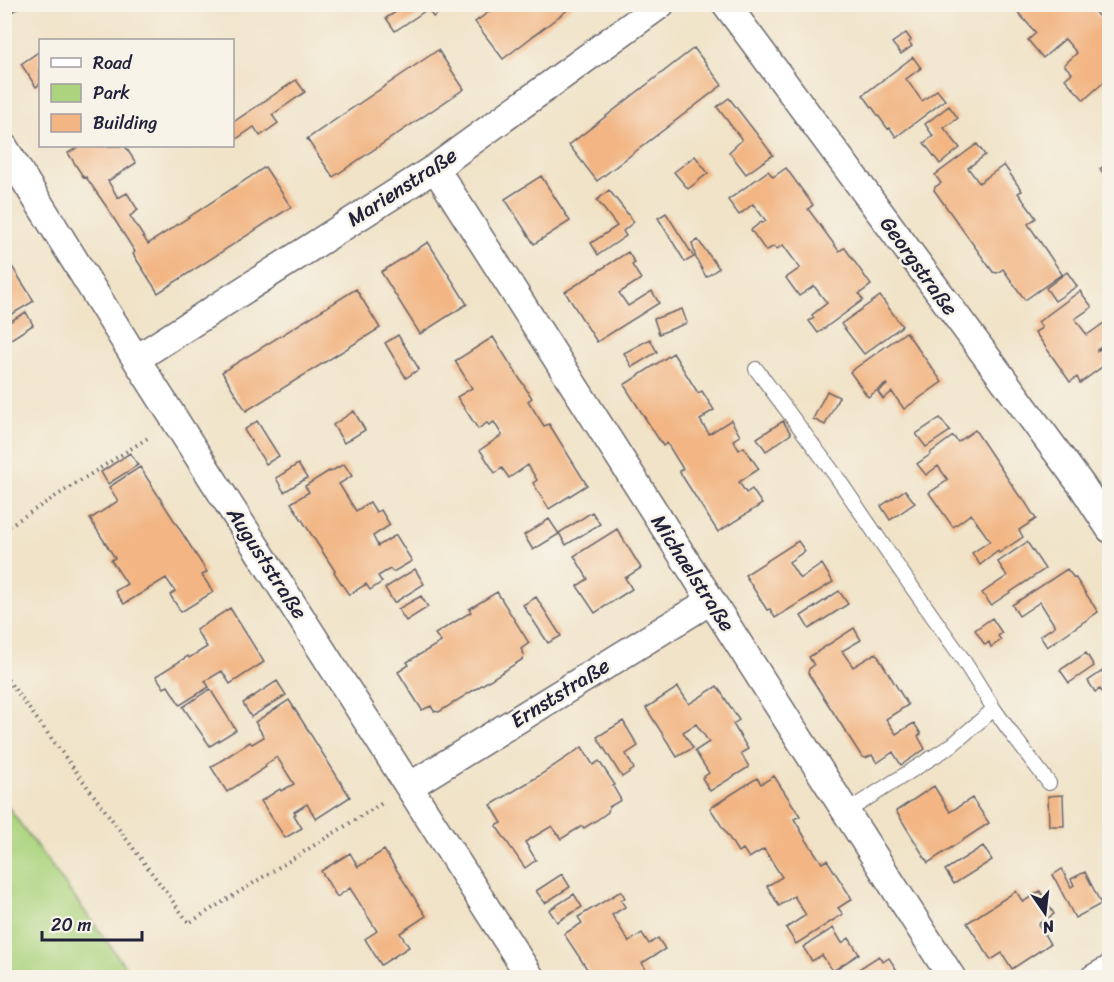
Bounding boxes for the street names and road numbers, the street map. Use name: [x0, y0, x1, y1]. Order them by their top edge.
street label: Marienstraße: [339, 137, 465, 237]
street label: Georgstraße: [870, 208, 969, 324]
street label: Auguststraße: [216, 498, 318, 627]
street label: Michaelstraße: [640, 506, 746, 640]
street label: Ernststraße: [502, 647, 618, 739]

